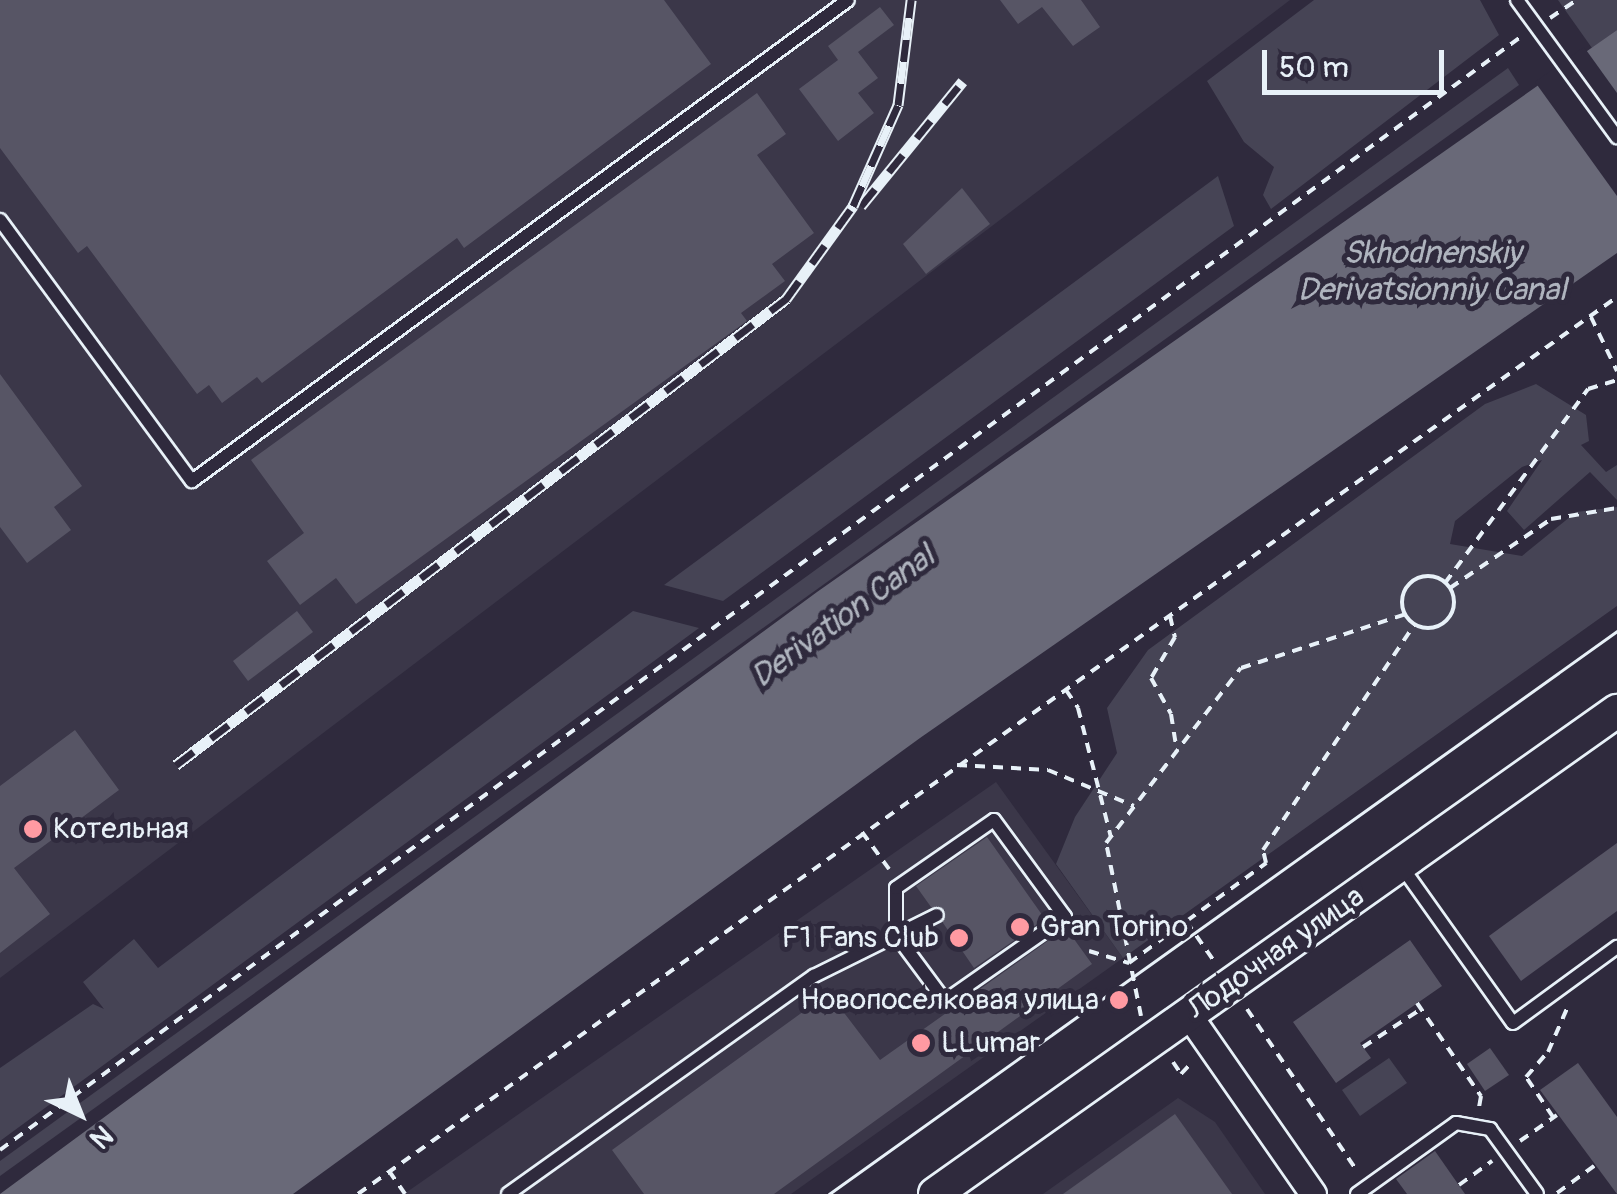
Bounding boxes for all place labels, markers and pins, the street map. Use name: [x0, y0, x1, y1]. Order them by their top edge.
place label: Котельная: [53, 811, 189, 847]
marker: Котельная: [22, 818, 44, 840]
place label: Gran Torino: [1040, 909, 1188, 945]
marker: Gran Torino: [1009, 916, 1031, 938]
place label: F1 Fans Club: [782, 920, 939, 956]
marker: F1 Fans Club: [948, 927, 970, 949]
place label: Новопоселковая улица: [800, 982, 1099, 1018]
marker: Новопоселковая улица: [1108, 989, 1130, 1011]
place label: LLumar: [941, 1025, 1040, 1061]
marker: LLumar: [910, 1032, 932, 1054]

